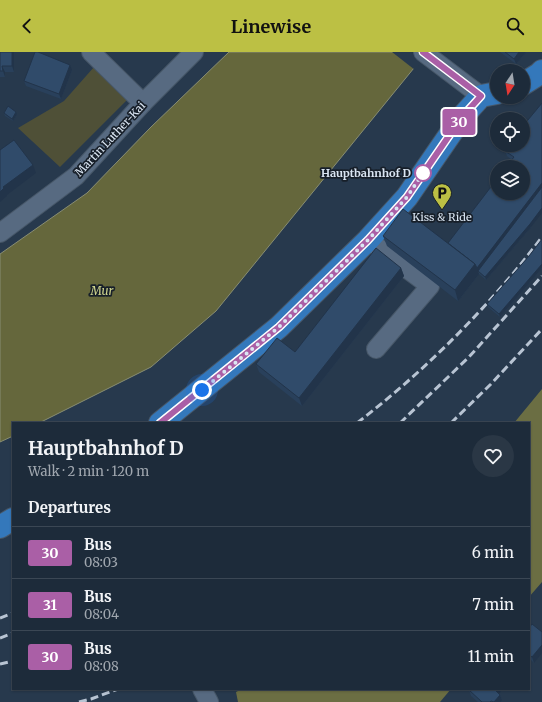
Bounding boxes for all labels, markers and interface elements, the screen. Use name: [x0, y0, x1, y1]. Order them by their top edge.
icon: back: [16, 15, 38, 37]
text: Linewise: [231, 15, 311, 38]
icon: search: [504, 15, 526, 37]
north arrow: [490, 64, 530, 104]
map controls: [490, 64, 530, 200]
street label: Martin Luther-Kai: [72, 98, 148, 179]
line badge: 30: [441, 109, 477, 135]
button: locate: [490, 112, 530, 152]
text: 30: [450, 113, 468, 131]
button: layers: [490, 160, 530, 200]
marker: Hauptbahnhof D: [414, 164, 432, 182]
place label: Hauptbahnhof D: [321, 166, 412, 180]
parking icon: Kiss & Ride: [431, 182, 453, 210]
place label: Kiss & Ride: [412, 210, 472, 224]
water label: Mur: [90, 283, 115, 298]
your location: [192, 380, 212, 400]
button: heart: [472, 435, 514, 477]
text: Hauptbahnhof D: [28, 436, 184, 460]
text: Walk · 2 min · 120 m: [28, 463, 149, 480]
text: Departures: [28, 498, 111, 517]
text: Bus: [84, 535, 112, 554]
text: 6 min: [472, 543, 514, 562]
text: 30: [41, 544, 59, 562]
text: 08:03: [84, 554, 118, 571]
text: Bus: [84, 587, 112, 606]
text: 7 min: [472, 595, 514, 614]
text: 31: [43, 596, 57, 614]
text: 08:04: [84, 606, 119, 623]
text: Bus: [84, 639, 112, 658]
text: 11 min: [468, 647, 514, 666]
text: 30: [41, 648, 59, 666]
text: 08:08: [84, 658, 119, 675]

